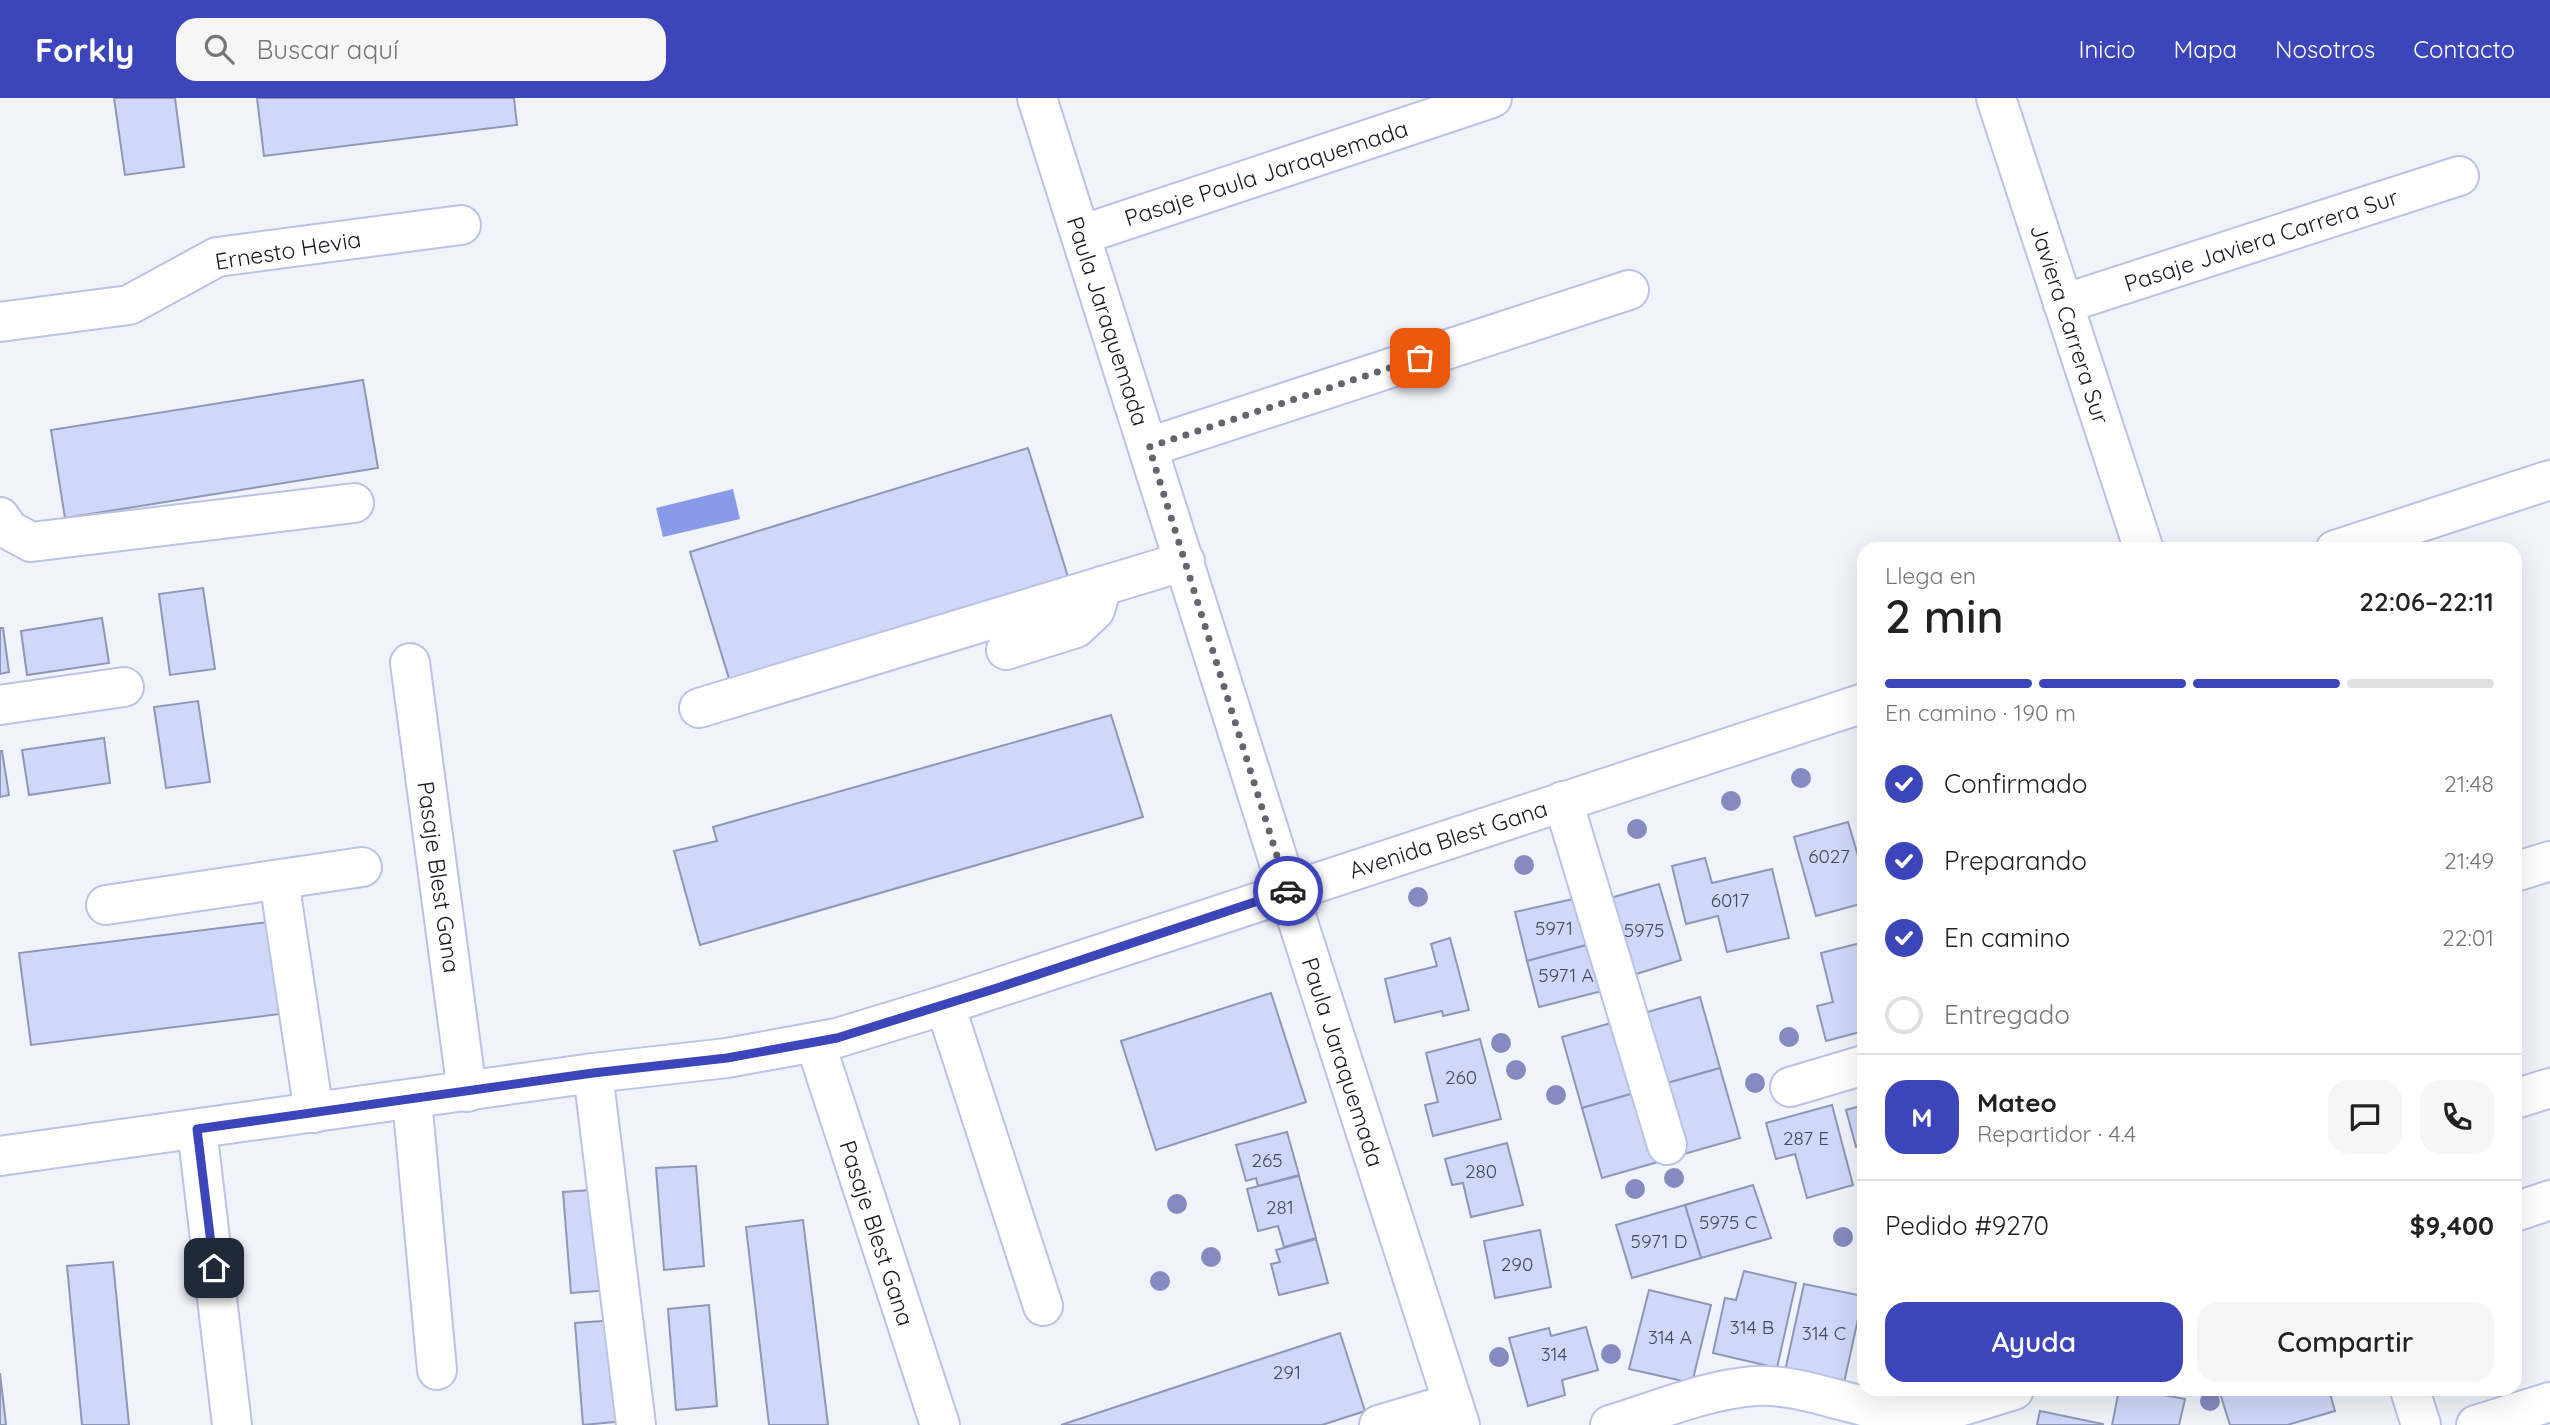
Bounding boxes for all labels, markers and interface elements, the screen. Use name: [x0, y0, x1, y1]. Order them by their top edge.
search box: [176, 18, 666, 81]
text: Forkly: [35, 29, 134, 70]
icon: search: [200, 30, 238, 68]
text: Buscar aquí: [256, 33, 399, 66]
text: Inicio: [2078, 34, 2136, 64]
text: Mapa: [2174, 34, 2237, 64]
text: Nosotros: [2275, 34, 2375, 64]
text: Contacto: [2413, 34, 2515, 64]
street label: Pasaje Paula Jaraquemada: [1121, 113, 1411, 233]
street label: Pasaje Javiera Carrera Sur: [2120, 182, 2402, 298]
street label: Paula Jaraquemada: [1060, 213, 1156, 429]
street label: Javiera Carrera Sur: [2024, 220, 2116, 428]
street label: Ernesto Hevia: [213, 224, 363, 276]
pin: [1390, 328, 1450, 388]
icon: bag: [1401, 339, 1439, 377]
text: Llega en: [1885, 561, 1976, 590]
text: 22:06–22:11: [2359, 585, 2494, 618]
text: 2 min: [1885, 587, 2004, 645]
text: En camino · 190 m: [1885, 698, 2076, 727]
icon: check: [1885, 765, 1923, 803]
text: Confirmado: [1944, 767, 2088, 800]
text: 21:48: [2444, 769, 2494, 798]
street label: Pasaje Blest Gana: [411, 779, 467, 975]
street label: Avenida Blest Gana: [1345, 793, 1551, 885]
icon: check: [1885, 842, 1923, 880]
house number: 6027: [1808, 844, 1850, 868]
text: Preparando: [1944, 844, 2087, 877]
text: 21:49: [2444, 846, 2494, 875]
courier: [1253, 856, 1323, 926]
icon: car: [1269, 872, 1307, 910]
house number: 6017: [1711, 888, 1749, 912]
house number: 5971: [1535, 916, 1573, 940]
house number: 5975: [1624, 918, 1664, 942]
icon: check: [1885, 919, 1923, 957]
text: En camino: [1944, 921, 2070, 954]
text: 22:01: [2442, 923, 2494, 952]
street label: Paula Jaraquemada: [1295, 954, 1391, 1170]
house number: 5971 A: [1538, 963, 1594, 987]
text: Entregado: [1944, 998, 2070, 1031]
house number: 260: [1445, 1065, 1477, 1089]
button: chat: [2328, 1080, 2402, 1154]
button: phone: [2420, 1080, 2494, 1154]
text: Mateo: [1977, 1086, 2057, 1119]
text: M: [1911, 1101, 1933, 1134]
text: Repartidor · 4.4: [1977, 1119, 2136, 1148]
house number: 287 E: [1783, 1126, 1829, 1150]
street label: Pasaje Blest Gana: [833, 1137, 921, 1329]
house number: 265: [1251, 1148, 1283, 1172]
house number: 280: [1465, 1159, 1497, 1183]
house number: 281: [1266, 1195, 1294, 1219]
text: Pedido #9270: [1885, 1209, 2049, 1242]
text: $9,400: [2410, 1209, 2494, 1242]
house number: 5975 C: [1699, 1210, 1757, 1234]
house number: 5971 D: [1631, 1229, 1687, 1253]
pin: [184, 1238, 244, 1298]
icon: home: [195, 1249, 233, 1287]
house number: 290: [1501, 1252, 1533, 1276]
button: Ayuda: [1885, 1302, 2183, 1382]
button: Compartir: [2197, 1302, 2494, 1382]
house number: 314 B: [1730, 1315, 1774, 1339]
house number: 314 C: [1802, 1321, 1846, 1345]
house number: 314 A: [1648, 1325, 1692, 1349]
house number: 314: [1541, 1342, 1567, 1366]
house number: 291: [1273, 1360, 1301, 1384]

